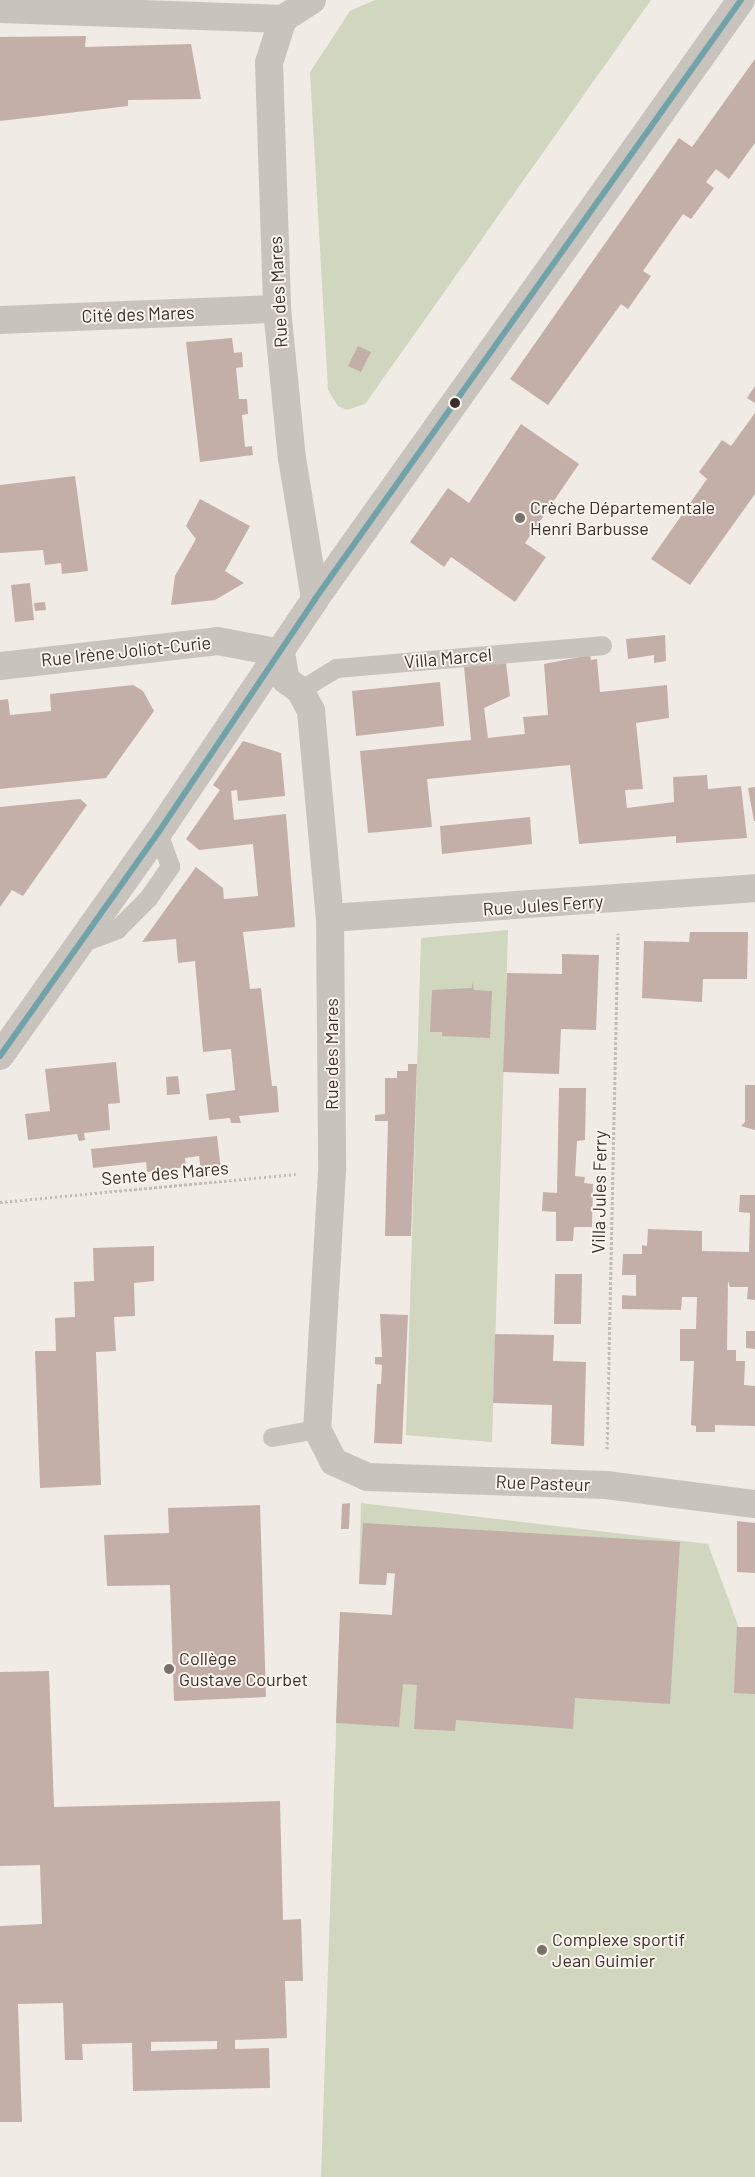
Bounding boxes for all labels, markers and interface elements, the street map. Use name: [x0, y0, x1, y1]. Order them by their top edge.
street label: Rue des Mares: [264, 236, 292, 348]
street label: Cité des Mares: [81, 301, 195, 327]
unlabelled marker: [450, 398, 460, 408]
place label: Crèche Départementale Henri Barbusse: [530, 497, 715, 540]
marker: Crèche Départementale Henri Barbusse: [514, 512, 526, 524]
street label: Rue Irène Joliot-Curie: [40, 631, 212, 671]
street label: Villa Marcel: [403, 643, 493, 673]
street label: Rue Jules Ferry: [482, 890, 604, 920]
street label: Rue des Mares: [320, 998, 342, 1110]
street label: Villa Jules Ferry: [587, 1130, 611, 1254]
street label: Sente des Mares: [101, 1157, 229, 1189]
street label: Rue Pasteur: [495, 1471, 591, 1495]
place label: Collège Gustave Courbet: [179, 1648, 308, 1690]
marker: Collège Gustave Courbet: [163, 1663, 175, 1675]
place label: Complexe sportif Jean Guimier: [552, 1929, 685, 1972]
marker: Complexe sportif Jean Guimier: [536, 1944, 548, 1956]

